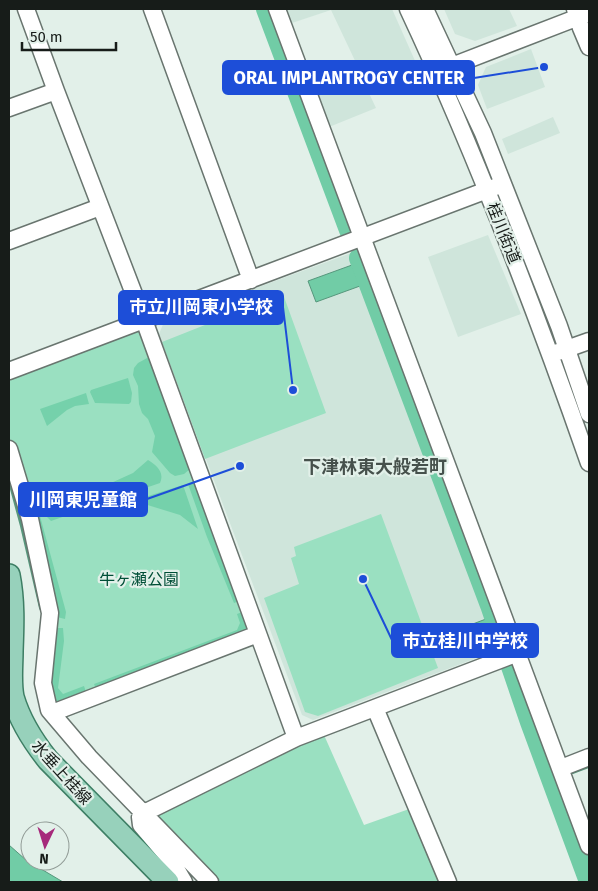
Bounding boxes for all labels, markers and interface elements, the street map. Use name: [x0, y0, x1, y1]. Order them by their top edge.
scale bar: [22, 20, 116, 52]
text: 50 m: [30, 28, 63, 46]
callout: ORAL IMPLANTROGY CENTER: [223, 61, 474, 94]
text: ORAL IMPLANTROGY CENTER: [234, 67, 465, 89]
street label: 桂川街道: [483, 200, 524, 266]
callout: 市立川岡東小学校: [119, 291, 283, 324]
text: 市立川岡東小学校: [129, 296, 273, 318]
district label: 下津林東大般若町: [303, 456, 447, 478]
callout: 川岡東児童館: [19, 483, 147, 516]
text: 川岡東児童館: [29, 489, 137, 511]
park label: 牛ヶ瀬公園: [99, 570, 179, 589]
callout: 市立桂川中学校: [392, 624, 538, 657]
text: 市立桂川中学校: [402, 630, 528, 652]
street label: 水垂上桂線: [28, 736, 95, 808]
north arrow: [20, 821, 70, 871]
text: N: [39, 850, 49, 867]

